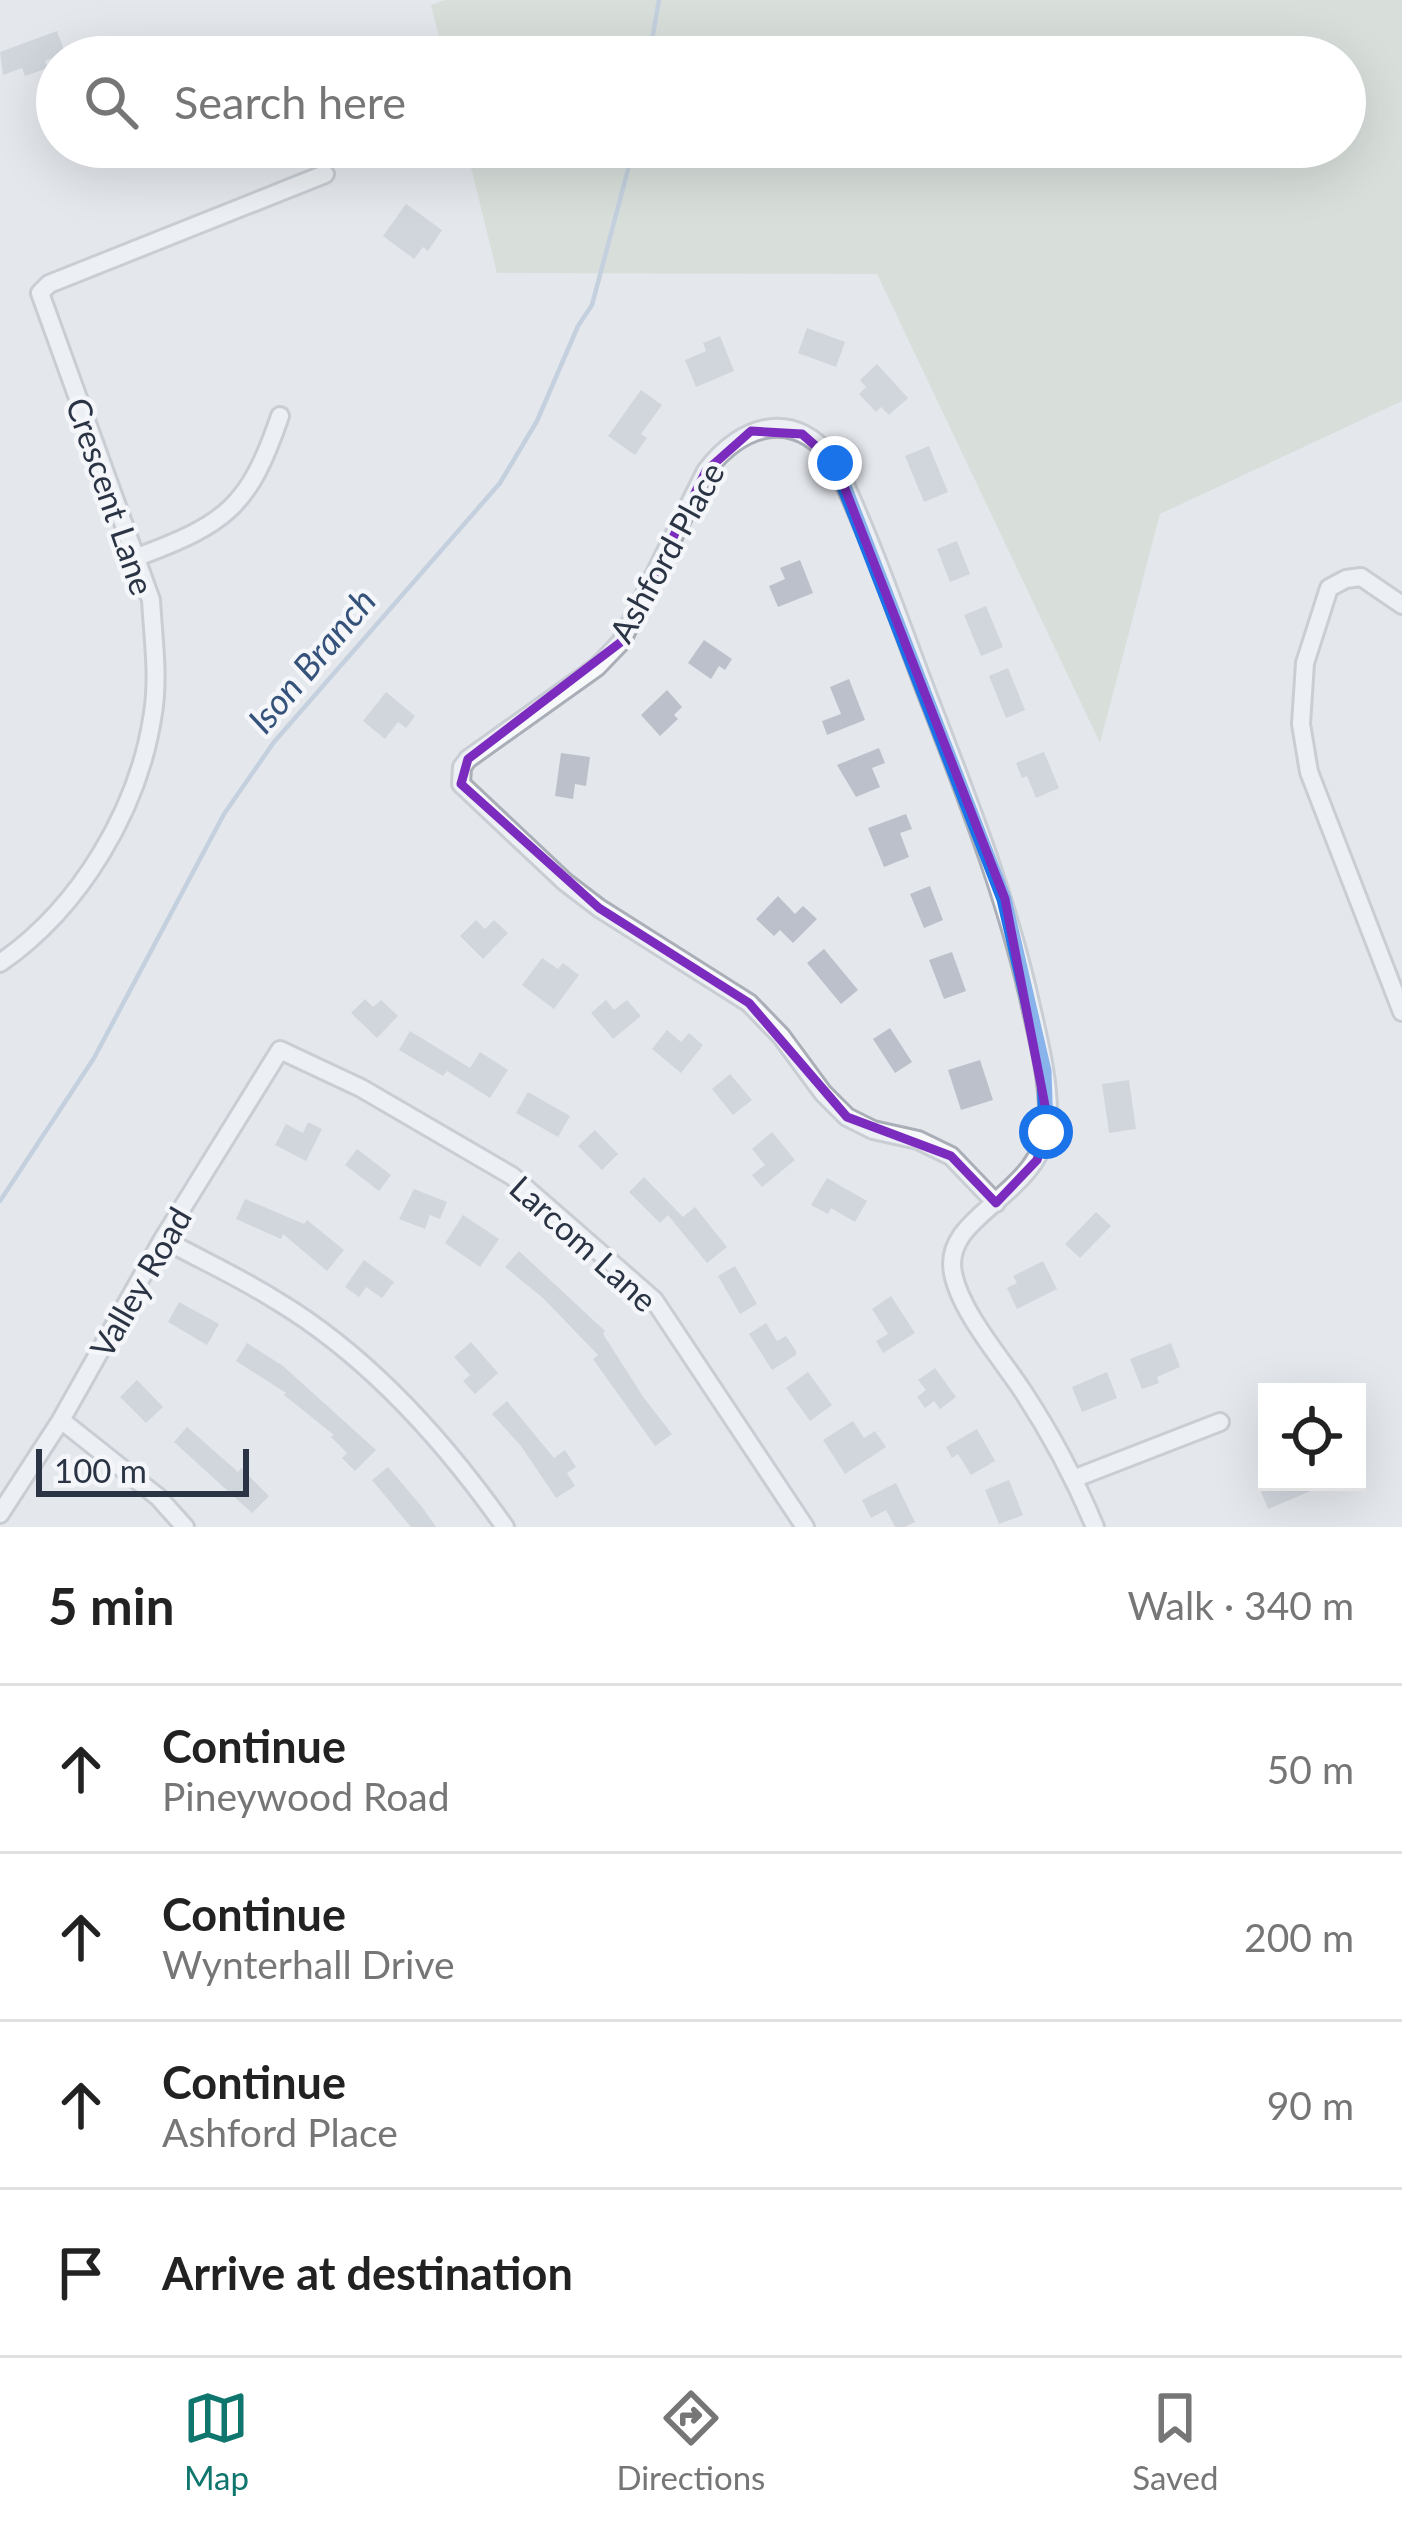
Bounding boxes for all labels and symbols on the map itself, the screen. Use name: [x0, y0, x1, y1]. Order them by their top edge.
street label: Crescent Lane: [59, 392, 163, 600]
route end: [808, 436, 862, 490]
street label: Ashford Place: [600, 455, 732, 649]
water label: Ison Branch: [238, 579, 384, 741]
route start: [1019, 1105, 1073, 1159]
street label: Larcom Lane: [502, 1167, 666, 1319]
street label: Valley Road: [81, 1200, 199, 1364]
scale bar: [36, 1443, 249, 1496]

